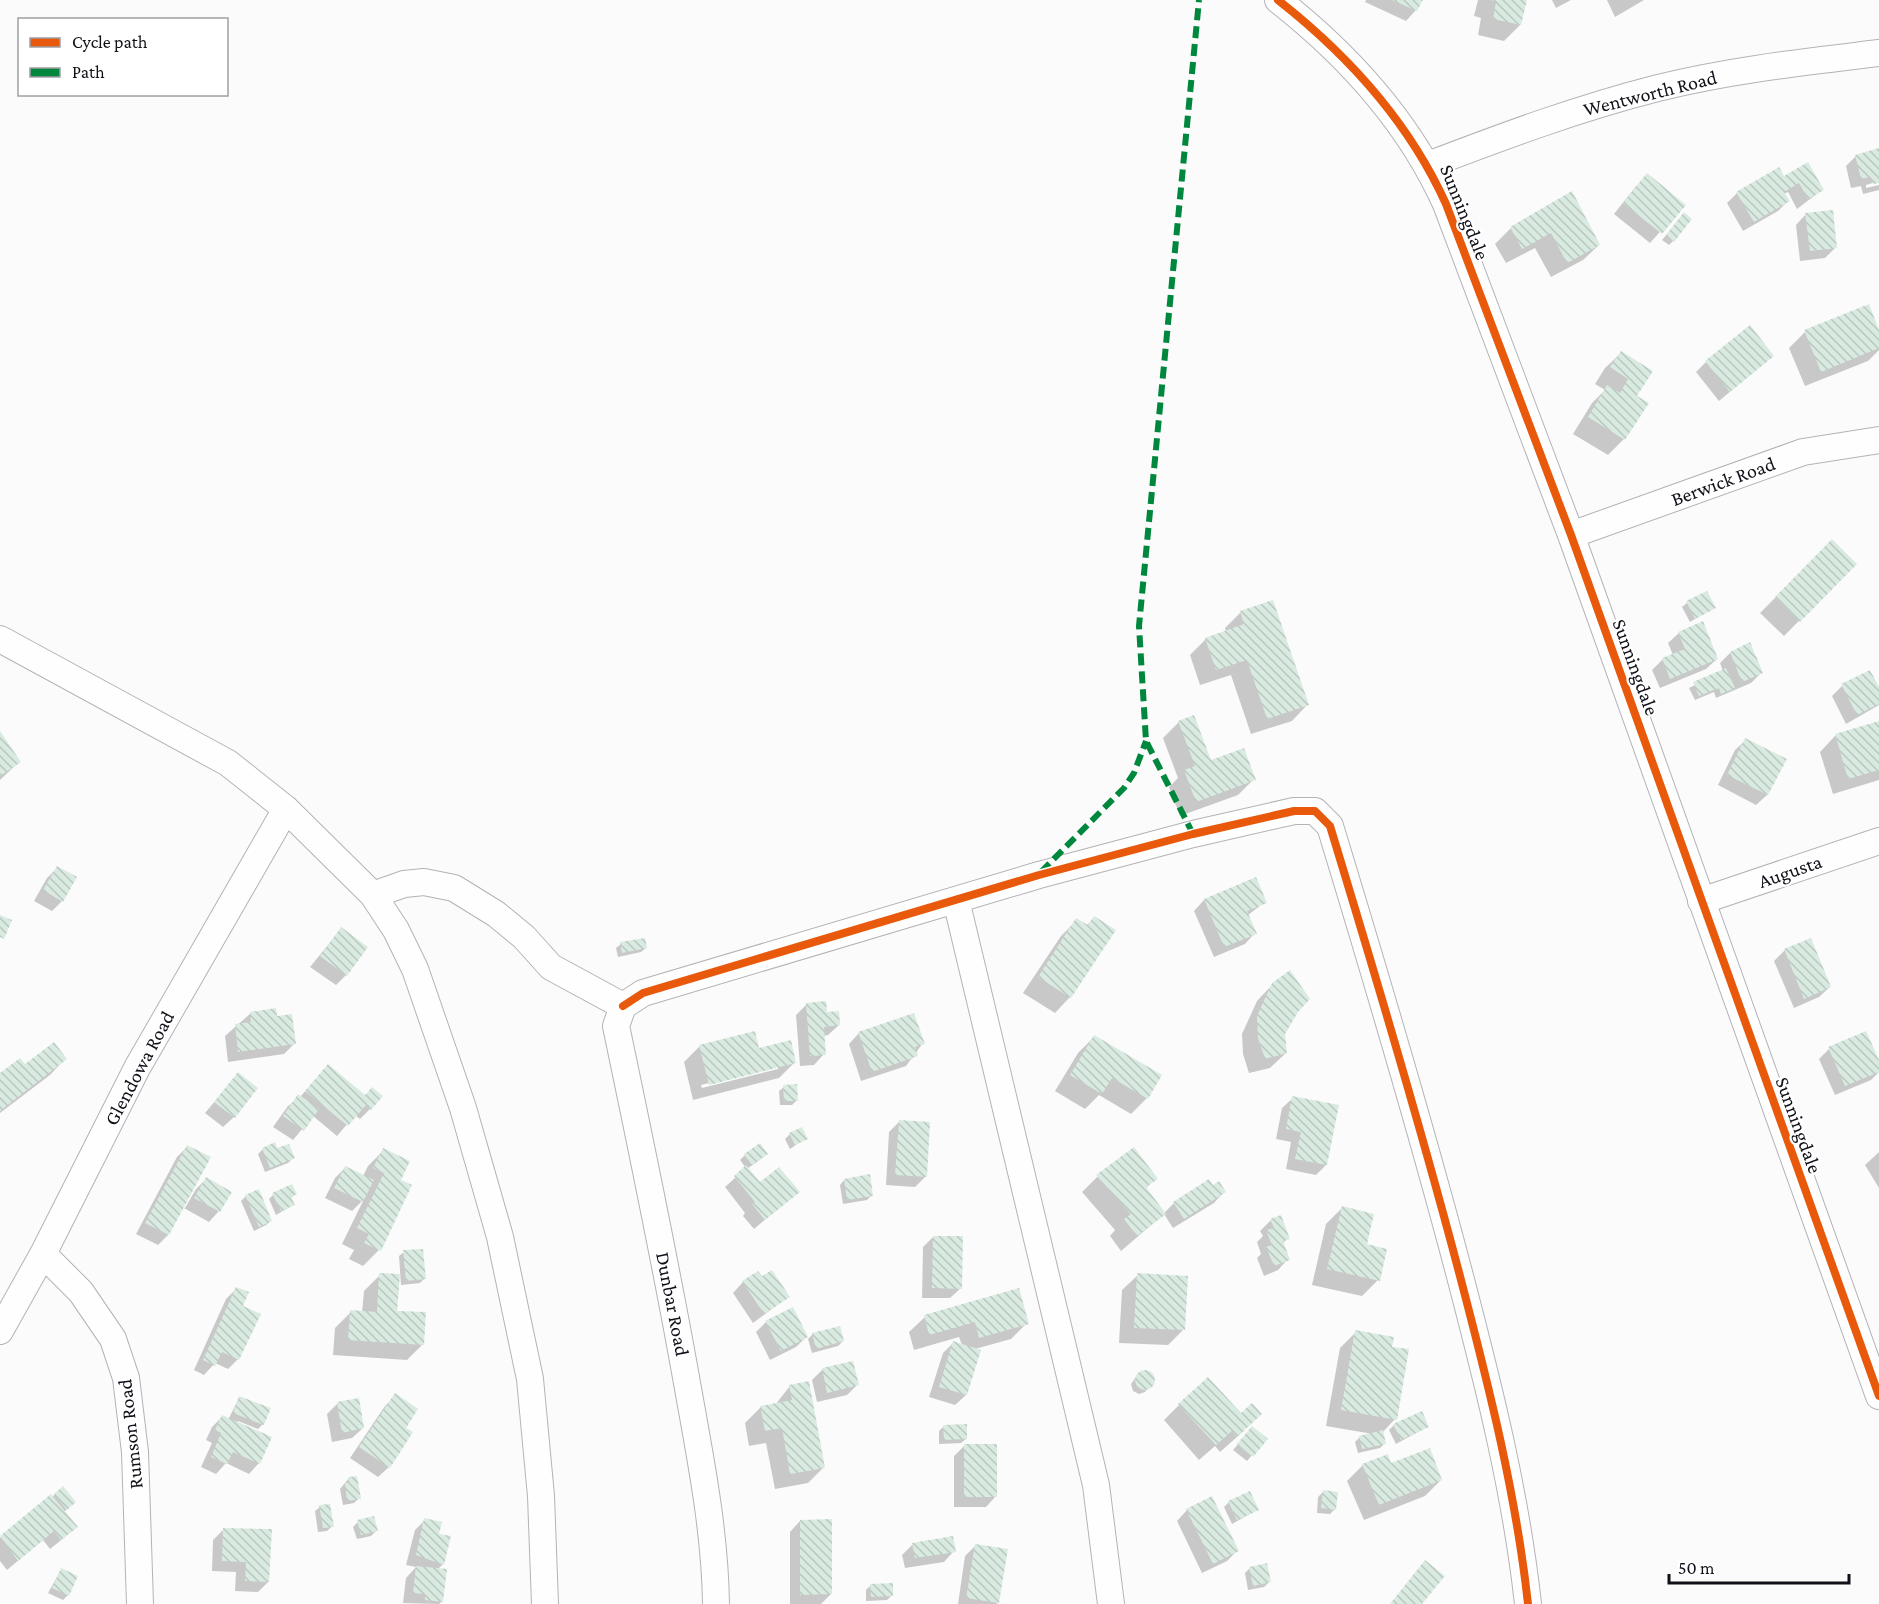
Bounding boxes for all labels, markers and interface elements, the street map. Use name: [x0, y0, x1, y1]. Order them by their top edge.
legend: [18, 18, 228, 96]
text: Cycle path: [72, 32, 148, 52]
text: Path: [72, 62, 105, 82]
street label: Wentworth Road: [1581, 66, 1719, 120]
street label: Sunningdale: [1435, 161, 1494, 263]
street label: Berwick Road: [1668, 452, 1778, 510]
street label: Sunningdale: [1607, 616, 1664, 719]
street label: Augusta: [1755, 850, 1825, 893]
street label: Glendowa Road: [100, 1007, 179, 1129]
street label: Sunningdale: [1770, 1074, 1827, 1177]
street label: Dunbar Road: [652, 1250, 694, 1358]
street label: Rumson Road: [113, 1378, 147, 1490]
scale bar: [1669, 1547, 1849, 1585]
text: 50 m: [1678, 1558, 1715, 1578]

